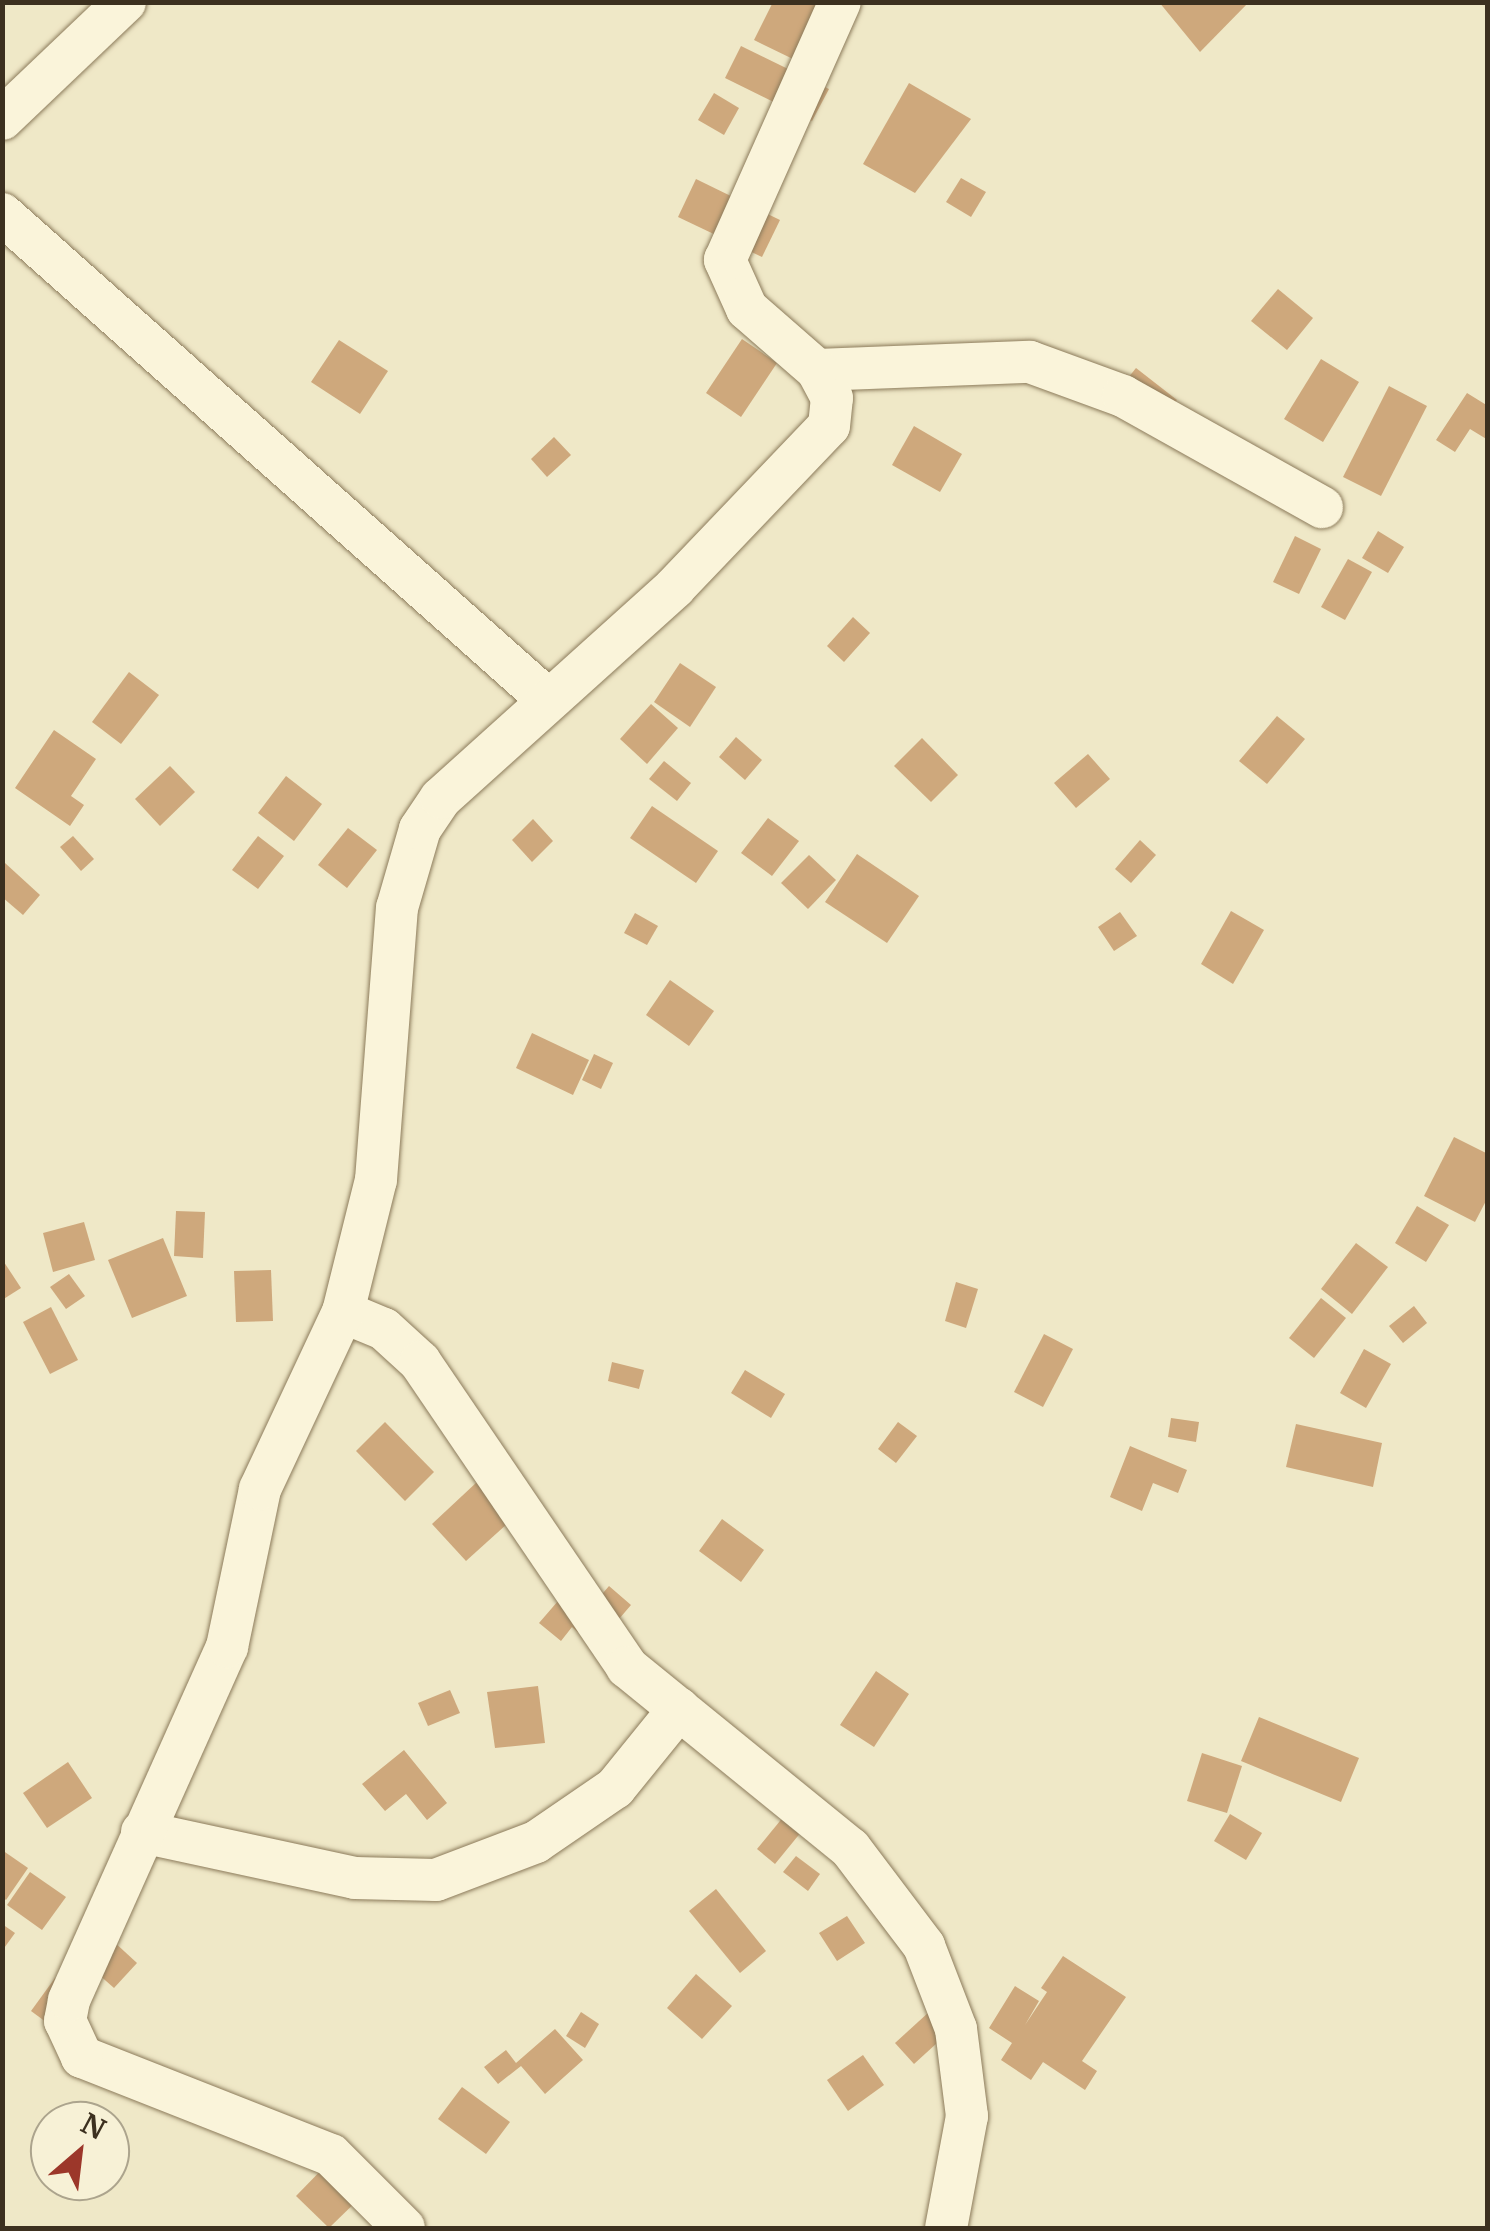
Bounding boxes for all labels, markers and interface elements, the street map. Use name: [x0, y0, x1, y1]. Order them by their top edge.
north arrow: [30, 2101, 130, 2201]
text: N: [75, 2105, 111, 2147]

